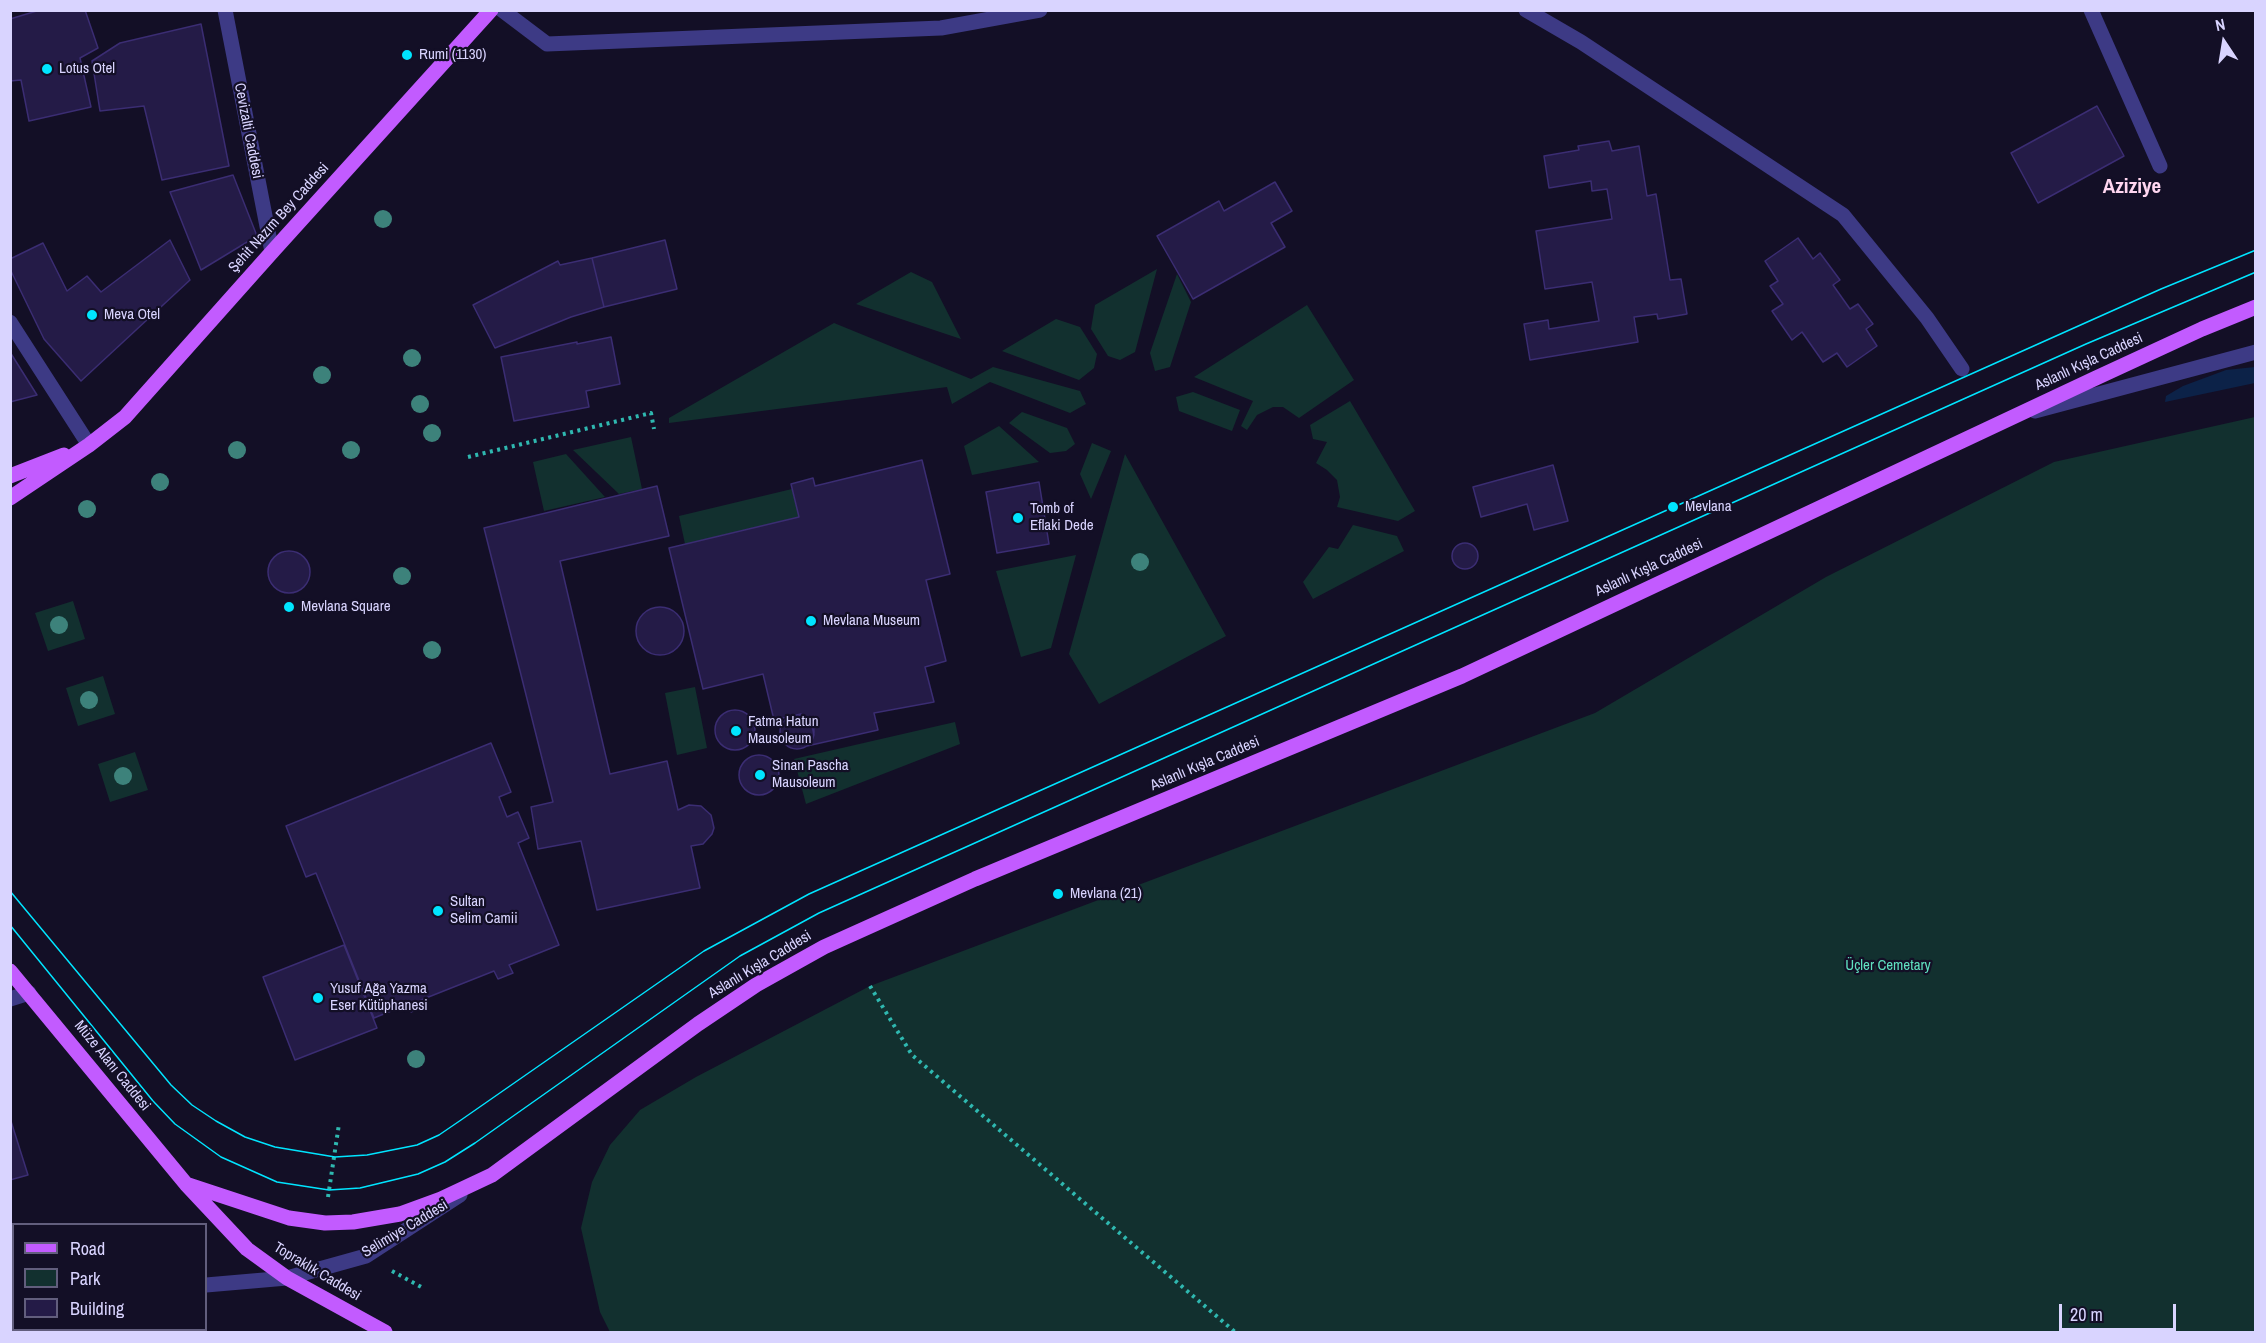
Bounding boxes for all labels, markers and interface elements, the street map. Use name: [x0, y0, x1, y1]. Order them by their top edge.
north arrow: [2194, 12, 2254, 72]
text: N: [2213, 13, 2227, 36]
place label: Rumi (1130): [419, 46, 486, 64]
marker: Rumi (1130): [400, 48, 414, 62]
place label: Lotus Otel: [59, 60, 115, 78]
marker: Lotus Otel: [40, 62, 54, 76]
street label: Cevizalti Caddesi: [230, 82, 266, 180]
street label: Şehit Nazım Bey Caddesi: [225, 159, 333, 277]
district label: Aziziye: [2103, 174, 2161, 200]
place label: Meva Otel: [104, 306, 160, 324]
marker: Meva Otel: [85, 308, 99, 322]
street label: Aslanlı Kışla Caddesi: [2032, 329, 2146, 395]
place label: Mevlana: [1685, 498, 1731, 516]
place label: Tomb of Eflaki Dede: [1030, 500, 1094, 535]
marker: Mevlana: [1666, 500, 1680, 514]
marker: Tomb of Eflaki Dede: [1011, 511, 1025, 525]
street label: Aslanlı Kışla Caddesi: [1592, 535, 1706, 601]
place label: Mevlana Square: [301, 598, 391, 616]
marker: Mevlana Square: [282, 600, 296, 614]
place label: Mevlana Museum: [823, 612, 920, 630]
marker: Mevlana Museum: [804, 614, 818, 628]
place label: Fatma Hatun Mausoleum: [748, 713, 818, 748]
marker: Fatma Hatun Mausoleum: [729, 724, 743, 738]
street label: Aslanlı Kışla Caddesi: [1148, 733, 1262, 795]
place label: Sinan Pascha Mausoleum: [772, 757, 849, 792]
marker: Sinan Pascha Mausoleum: [753, 768, 767, 782]
place label: Mevlana (21): [1070, 885, 1142, 903]
marker: Mevlana (21): [1051, 887, 1065, 901]
place label: Sultan Selim Camii: [450, 893, 518, 928]
marker: Sultan Selim Camii: [431, 904, 445, 918]
street label: Aslanlı Kışla Caddesi: [705, 927, 815, 1003]
park label: Üçler Cemetary: [1845, 957, 1931, 975]
place label: Yusuf Ağa Yazma Eser Kütüphanesi: [330, 980, 428, 1015]
marker: Yusuf Ağa Yazma Eser Kütüphanesi: [311, 991, 325, 1005]
street label: Müze Alanı Caddesi: [70, 1017, 154, 1115]
street label: Selimiye Caddesi: [359, 1196, 451, 1262]
legend: [12, 1223, 207, 1331]
text: Road: [70, 1236, 105, 1261]
street label: Topraklık Caddesi: [270, 1239, 364, 1305]
text: Park: [70, 1266, 100, 1291]
scale bar: [2062, 1292, 2179, 1330]
text: Building: [70, 1296, 124, 1321]
text: 20 m: [2070, 1302, 2103, 1327]

